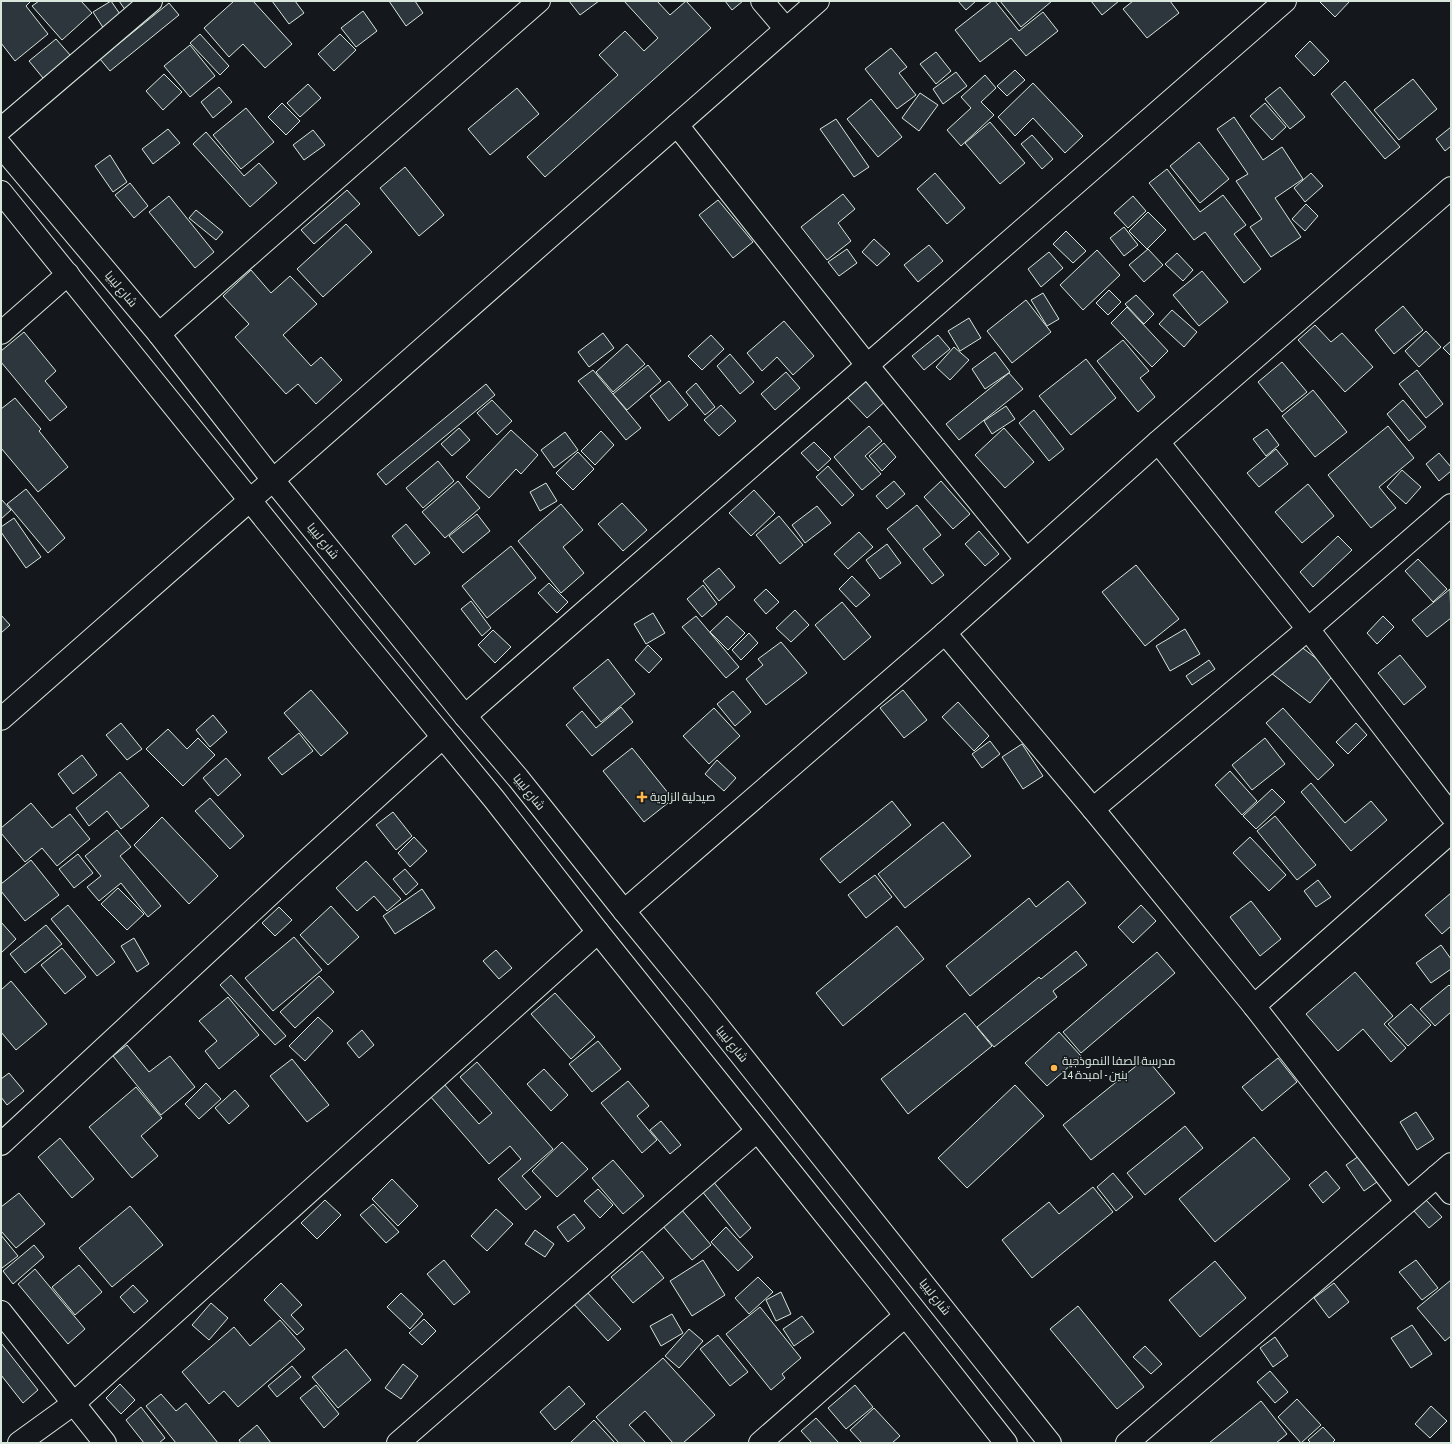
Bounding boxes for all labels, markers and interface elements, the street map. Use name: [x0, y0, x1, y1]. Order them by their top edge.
street label: شارع ليبيا: [101, 268, 140, 310]
street label: شارع ليبيا: [303, 520, 342, 563]
street label: شارع ليبيا: [509, 771, 548, 814]
place label: صيدلية الزاوية: [650, 790, 715, 804]
marker: صيدلية الزاوية: [637, 792, 647, 802]
street label: شارع ليبيا: [712, 1023, 751, 1066]
place label: مدرسة الصفا النموذجية بنين - امبدة 14: [1062, 1054, 1175, 1082]
marker: مدرسة الصفا النموذجية بنين - امبدة 14: [1049, 1063, 1059, 1073]
street label: شارع ليبيا: [916, 1276, 954, 1319]

